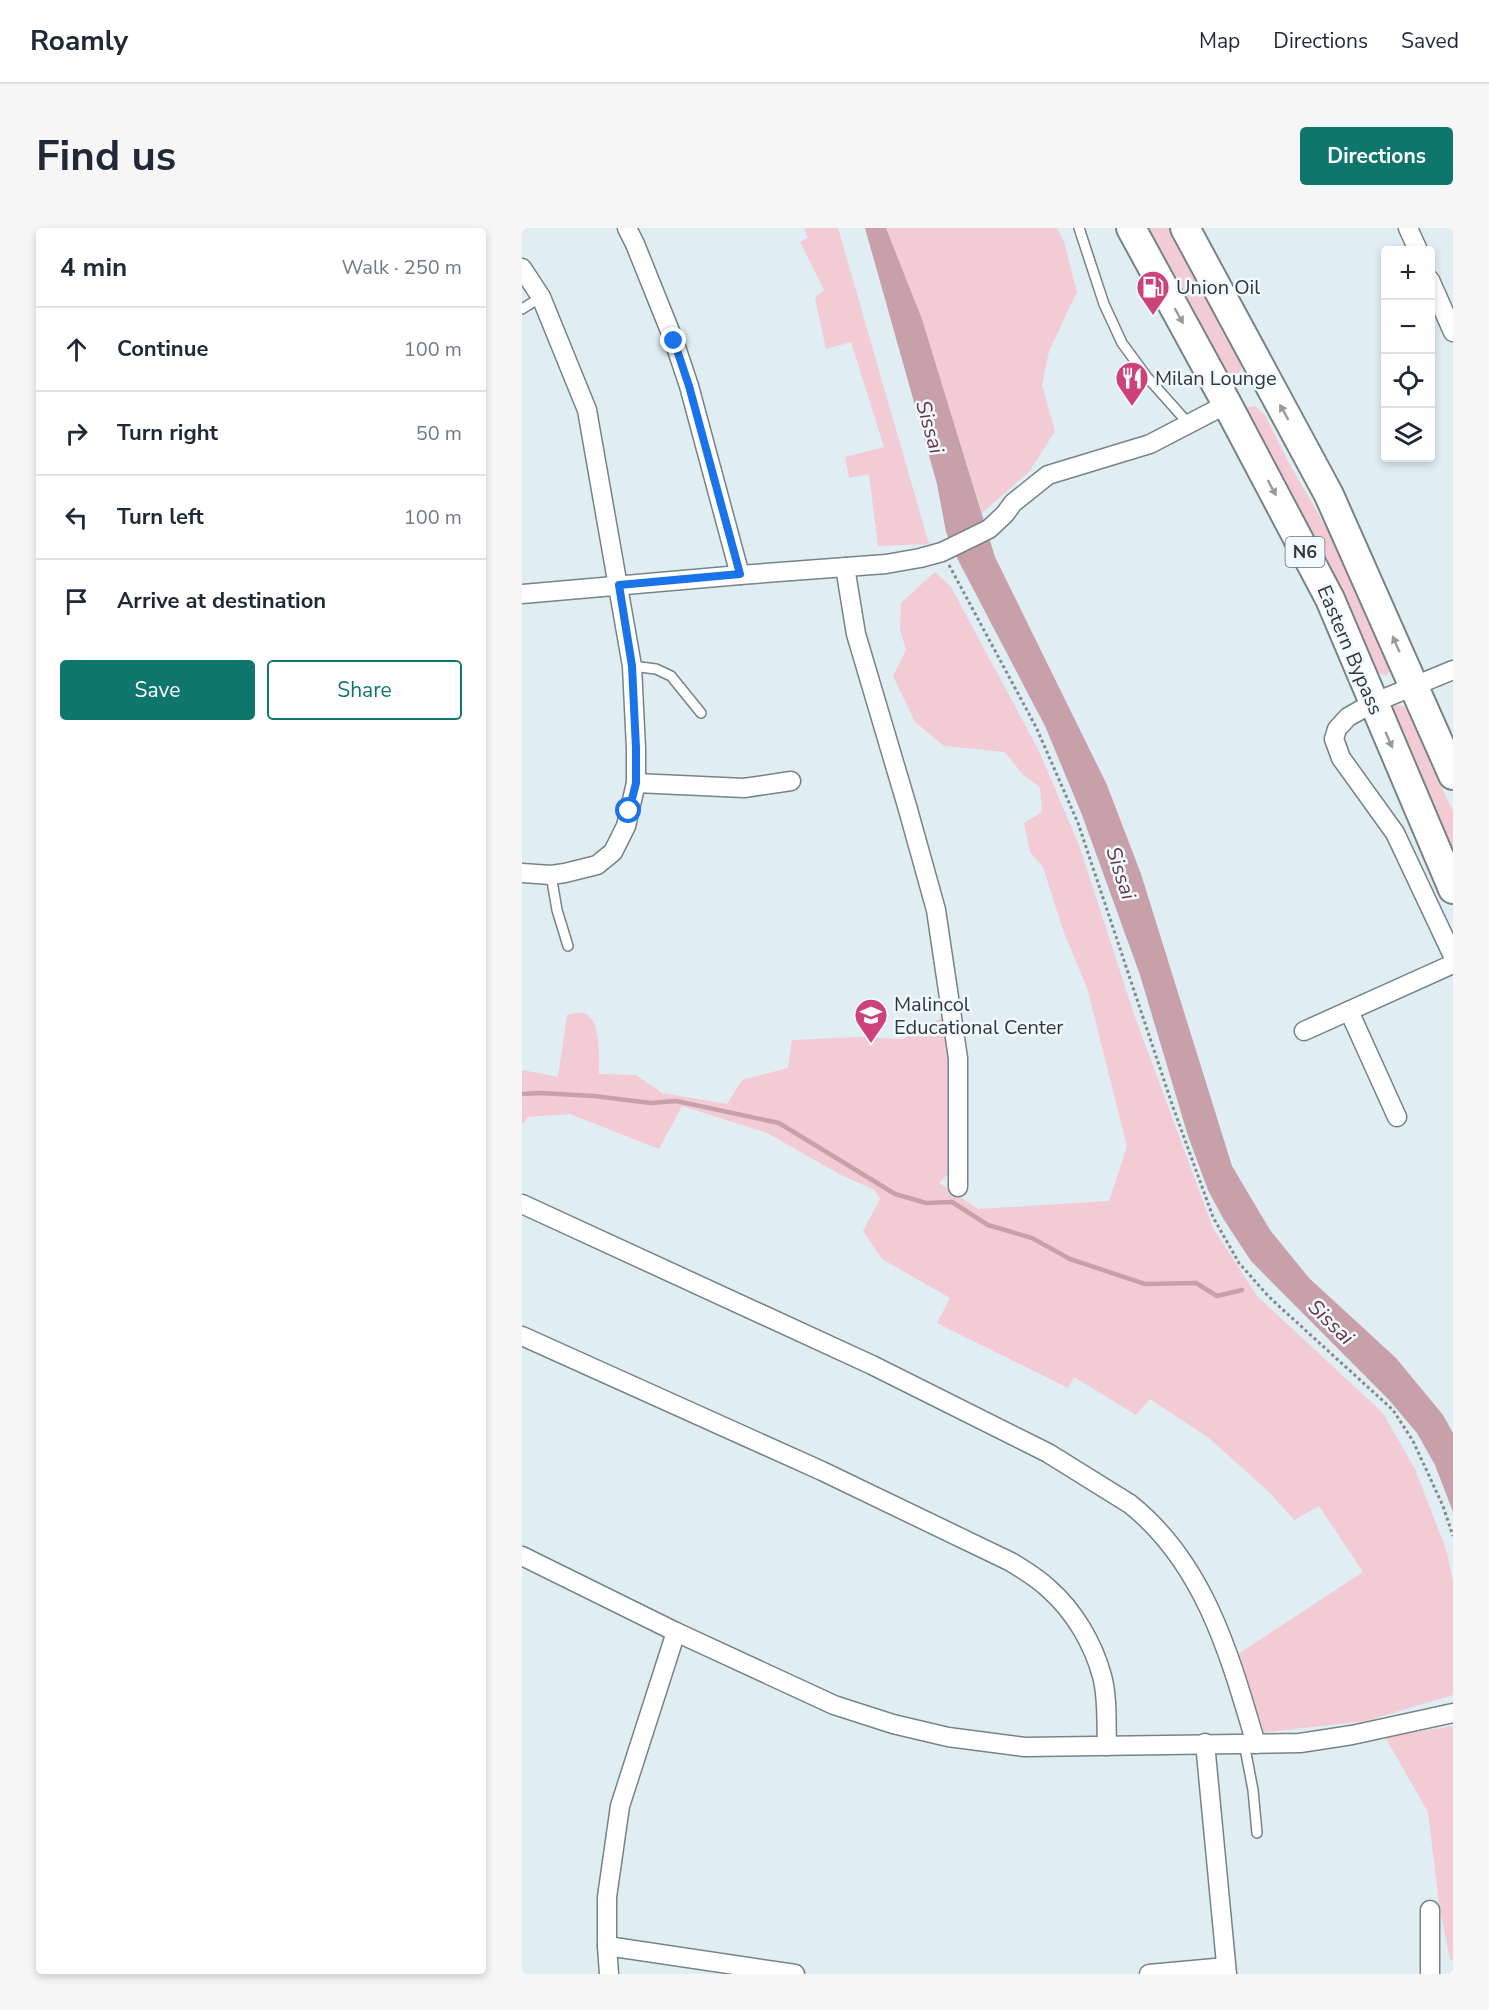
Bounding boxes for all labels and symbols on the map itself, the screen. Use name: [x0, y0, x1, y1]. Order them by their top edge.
fuel station icon: Union Oil: [1135, 269, 1171, 316]
place label: Union Oil: [1176, 274, 1260, 301]
one-way arrow: [1174, 308, 1184, 325]
route end: [660, 327, 686, 353]
restaurant icon: Milan Lounge: [1114, 360, 1150, 407]
place label: Milan Lounge: [1155, 365, 1277, 392]
water label: Sissai: [909, 397, 951, 458]
one-way arrow: [1279, 403, 1289, 420]
one-way arrow: [1267, 479, 1277, 496]
road number: N6: [1286, 537, 1324, 567]
street label: Eastern Bypass: [1311, 581, 1389, 719]
one-way arrow: [1391, 635, 1401, 653]
one-way arrow: [1384, 732, 1394, 750]
route start: [615, 797, 641, 823]
water label: Sissai: [1099, 843, 1143, 904]
place label: Malincol Educational Center: [894, 991, 1063, 1041]
school or university icon: Malincol Educational Center: [853, 997, 889, 1044]
water label: Sissai: [1302, 1293, 1361, 1352]

